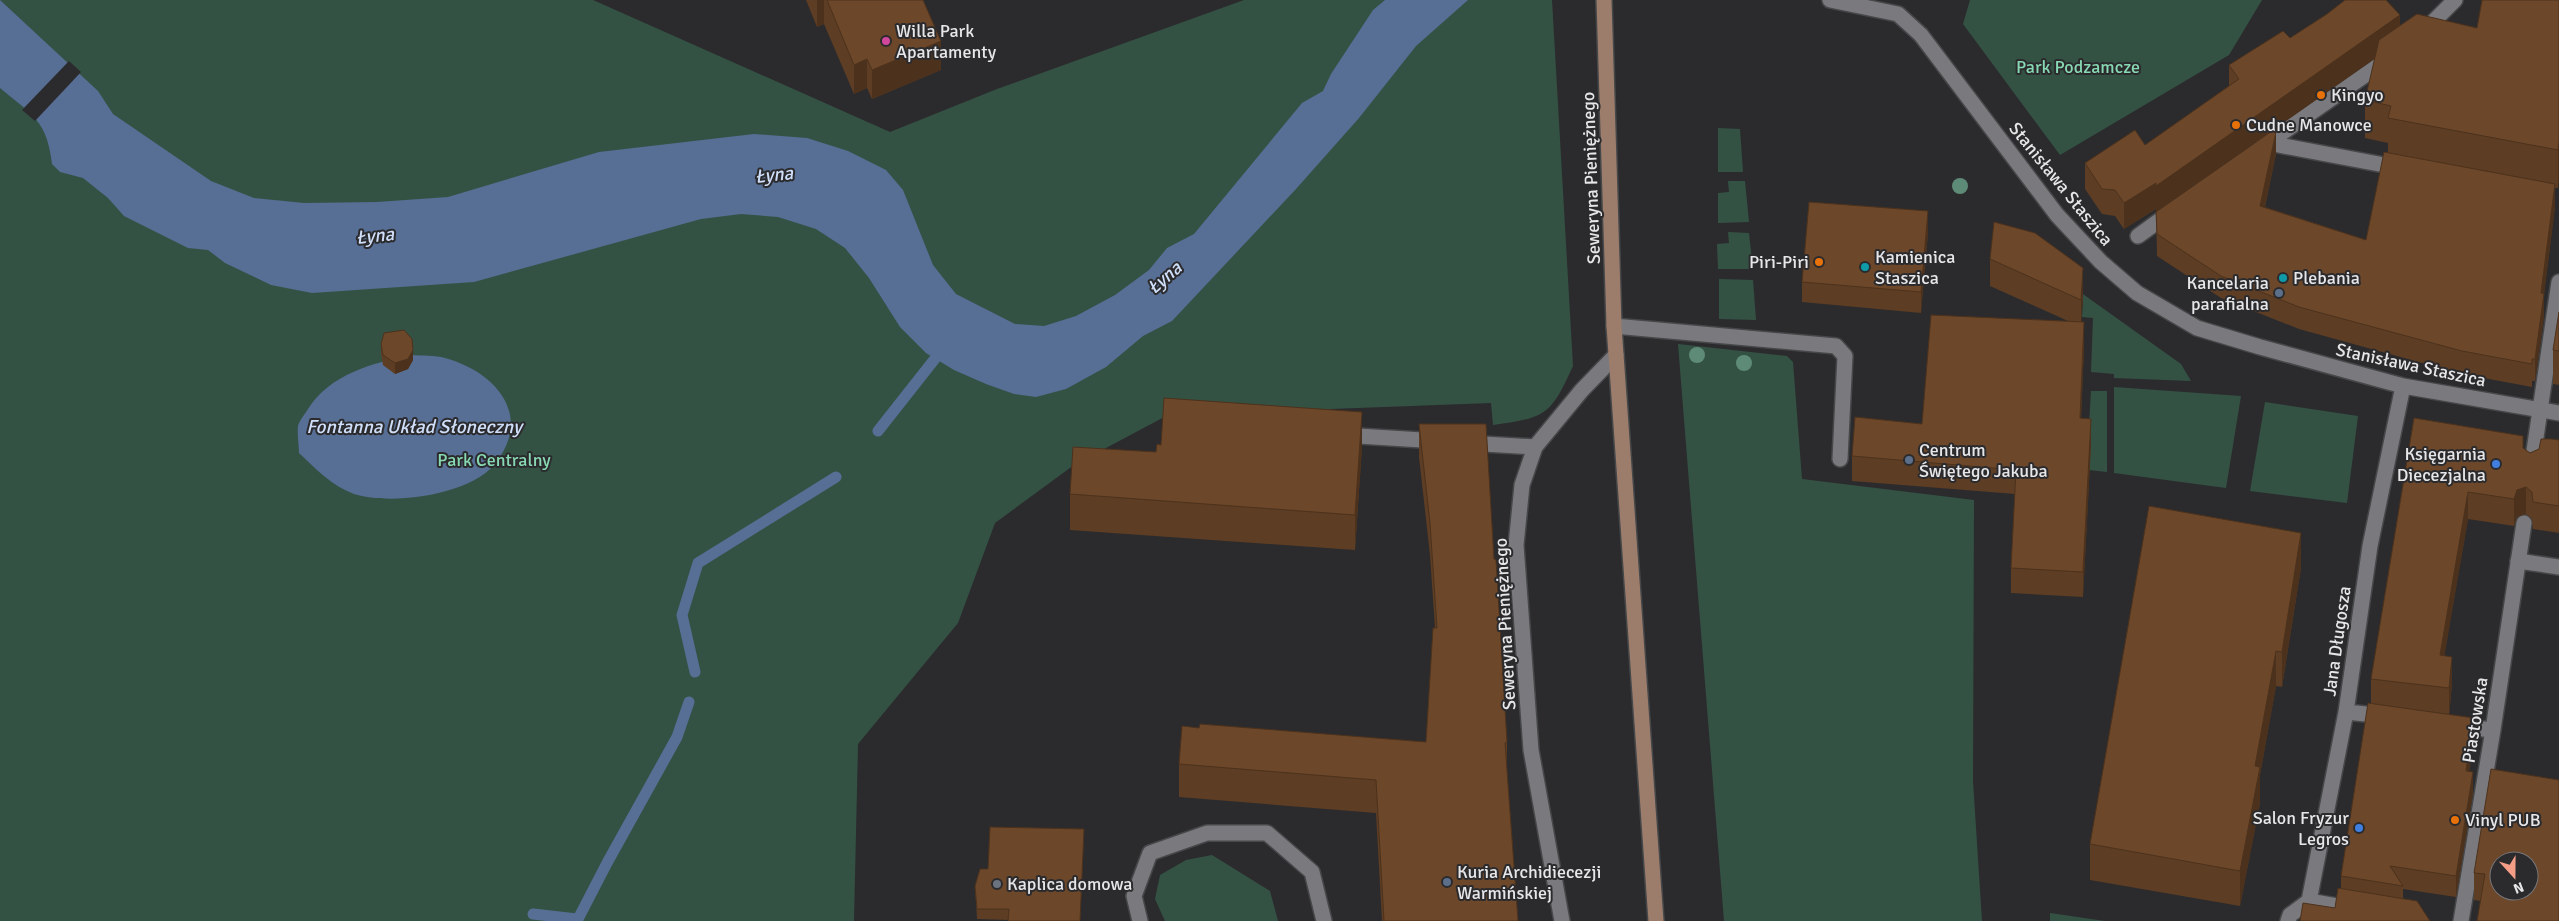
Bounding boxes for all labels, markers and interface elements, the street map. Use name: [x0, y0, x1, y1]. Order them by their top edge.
place label: Willa Park Apartamenty: [896, 20, 997, 63]
marker: Willa Park Apartamenty: [880, 35, 892, 47]
park label: Park Podzamcze: [2016, 56, 2140, 78]
place label: Kingyo: [2331, 84, 2384, 106]
marker: Kingyo: [2315, 89, 2327, 101]
street label: Seweryna Pieniężnego: [1577, 91, 1605, 265]
place label: Cudne Manowce: [2246, 114, 2372, 136]
street label: Stanisława Staszica: [2004, 118, 2118, 250]
marker: Cudne Manowce: [2230, 119, 2242, 131]
water label: Łyna: [754, 161, 796, 189]
water label: Łyna: [355, 222, 397, 250]
place label: Kamienica Staszica: [1875, 246, 1955, 289]
place label: Piri-Piri: [1749, 251, 1809, 273]
water label: Łyna: [1142, 255, 1188, 299]
marker: Piri-Piri: [1813, 256, 1825, 268]
marker: Kamienica Staszica: [1859, 261, 1871, 273]
place label: Plebania: [2293, 267, 2360, 289]
place label: Kancelaria parafialna: [2187, 272, 2269, 315]
marker: Plebania: [2277, 272, 2289, 284]
marker: Kancelaria parafialna: [2273, 287, 2285, 299]
street label: Stanisława Staszica: [2334, 338, 2488, 392]
water label: Fontanna Układ Słoneczny: [306, 415, 524, 439]
place label: Centrum Świętego Jakuba: [1919, 439, 2048, 482]
place label: Księgarnia Diecezjalna: [2397, 443, 2486, 486]
park label: Park Centralny: [437, 449, 551, 471]
marker: Centrum Świętego Jakuba: [1903, 454, 1915, 466]
marker: Księgarnia Diecezjalna: [2490, 458, 2502, 470]
street label: Seweryna Pieniężnego: [1490, 537, 1520, 711]
street label: Jana Długosza: [2318, 584, 2356, 698]
street label: Piastowska: [2457, 676, 2493, 764]
place label: Salon Fryzur Legros: [2253, 807, 2349, 850]
place label: Vinyl PUB: [2465, 809, 2541, 831]
marker: Vinyl PUB: [2449, 814, 2461, 826]
marker: Salon Fryzur Legros: [2353, 822, 2365, 834]
north arrow: [2489, 851, 2539, 901]
place label: Kuria Archidiecezji Warmińskiej: [1457, 861, 1601, 904]
place label: Kaplica domowa: [1007, 873, 1132, 895]
marker: Kuria Archidiecezji Warmińskiej: [1441, 876, 1453, 888]
marker: Kaplica domowa: [991, 878, 1003, 890]
text: N: [2511, 878, 2526, 897]

